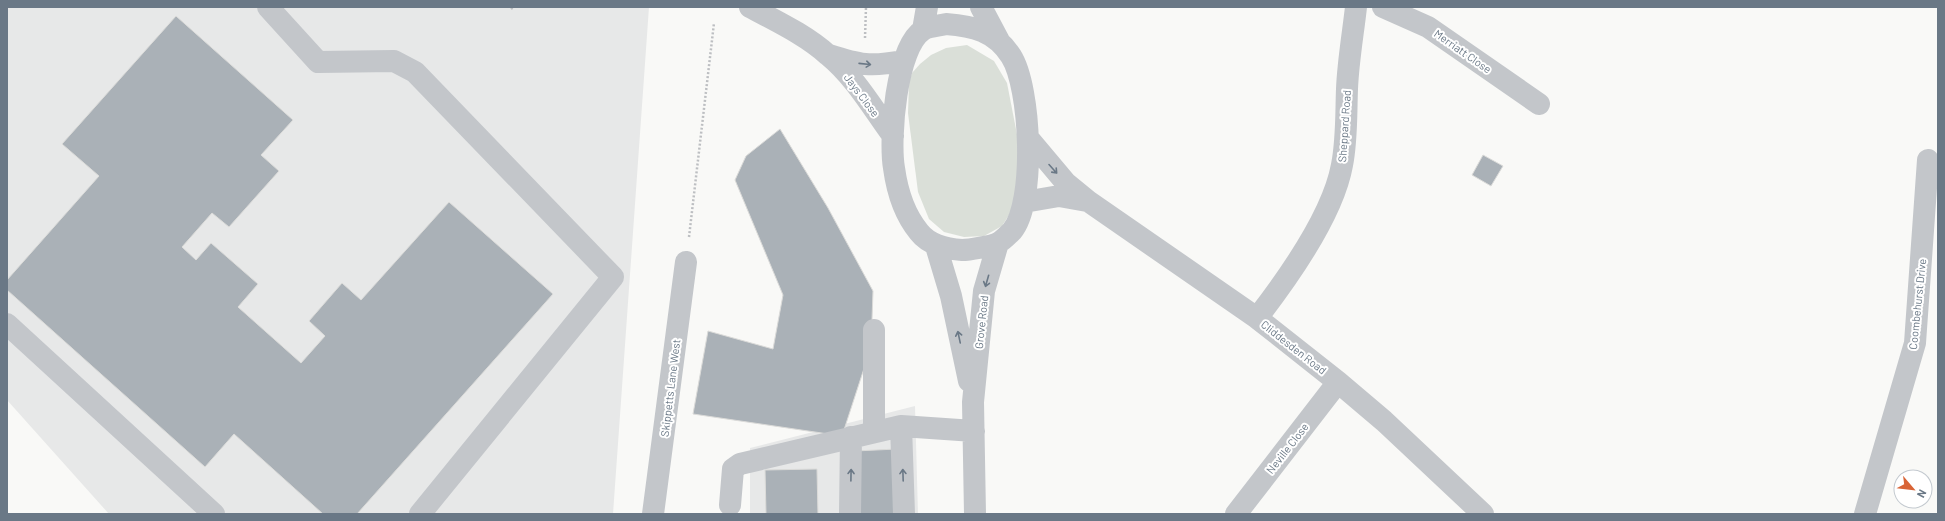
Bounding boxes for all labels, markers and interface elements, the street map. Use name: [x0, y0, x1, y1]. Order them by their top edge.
street label: Merriatt Close: [1432, 27, 1494, 76]
one-way arrow: [858, 61, 871, 68]
street label: Jays Close: [842, 71, 882, 119]
street label: Sheppard Road: [1335, 89, 1353, 163]
one-way arrow: [1049, 164, 1058, 174]
street label: Coombehurst Drive: [1906, 258, 1928, 350]
one-way arrow: [983, 274, 990, 287]
street label: Grove Road: [972, 295, 990, 349]
street label: Cliddesden Road: [1259, 317, 1329, 377]
one-way arrow: [955, 330, 963, 343]
street label: Skippetts Lane West: [658, 339, 682, 437]
street label: Neville Close: [1263, 420, 1311, 476]
one-way arrow: [847, 469, 855, 482]
one-way arrow: [899, 469, 906, 482]
north arrow: [1893, 469, 1933, 509]
text: N: [1915, 488, 1930, 500]

